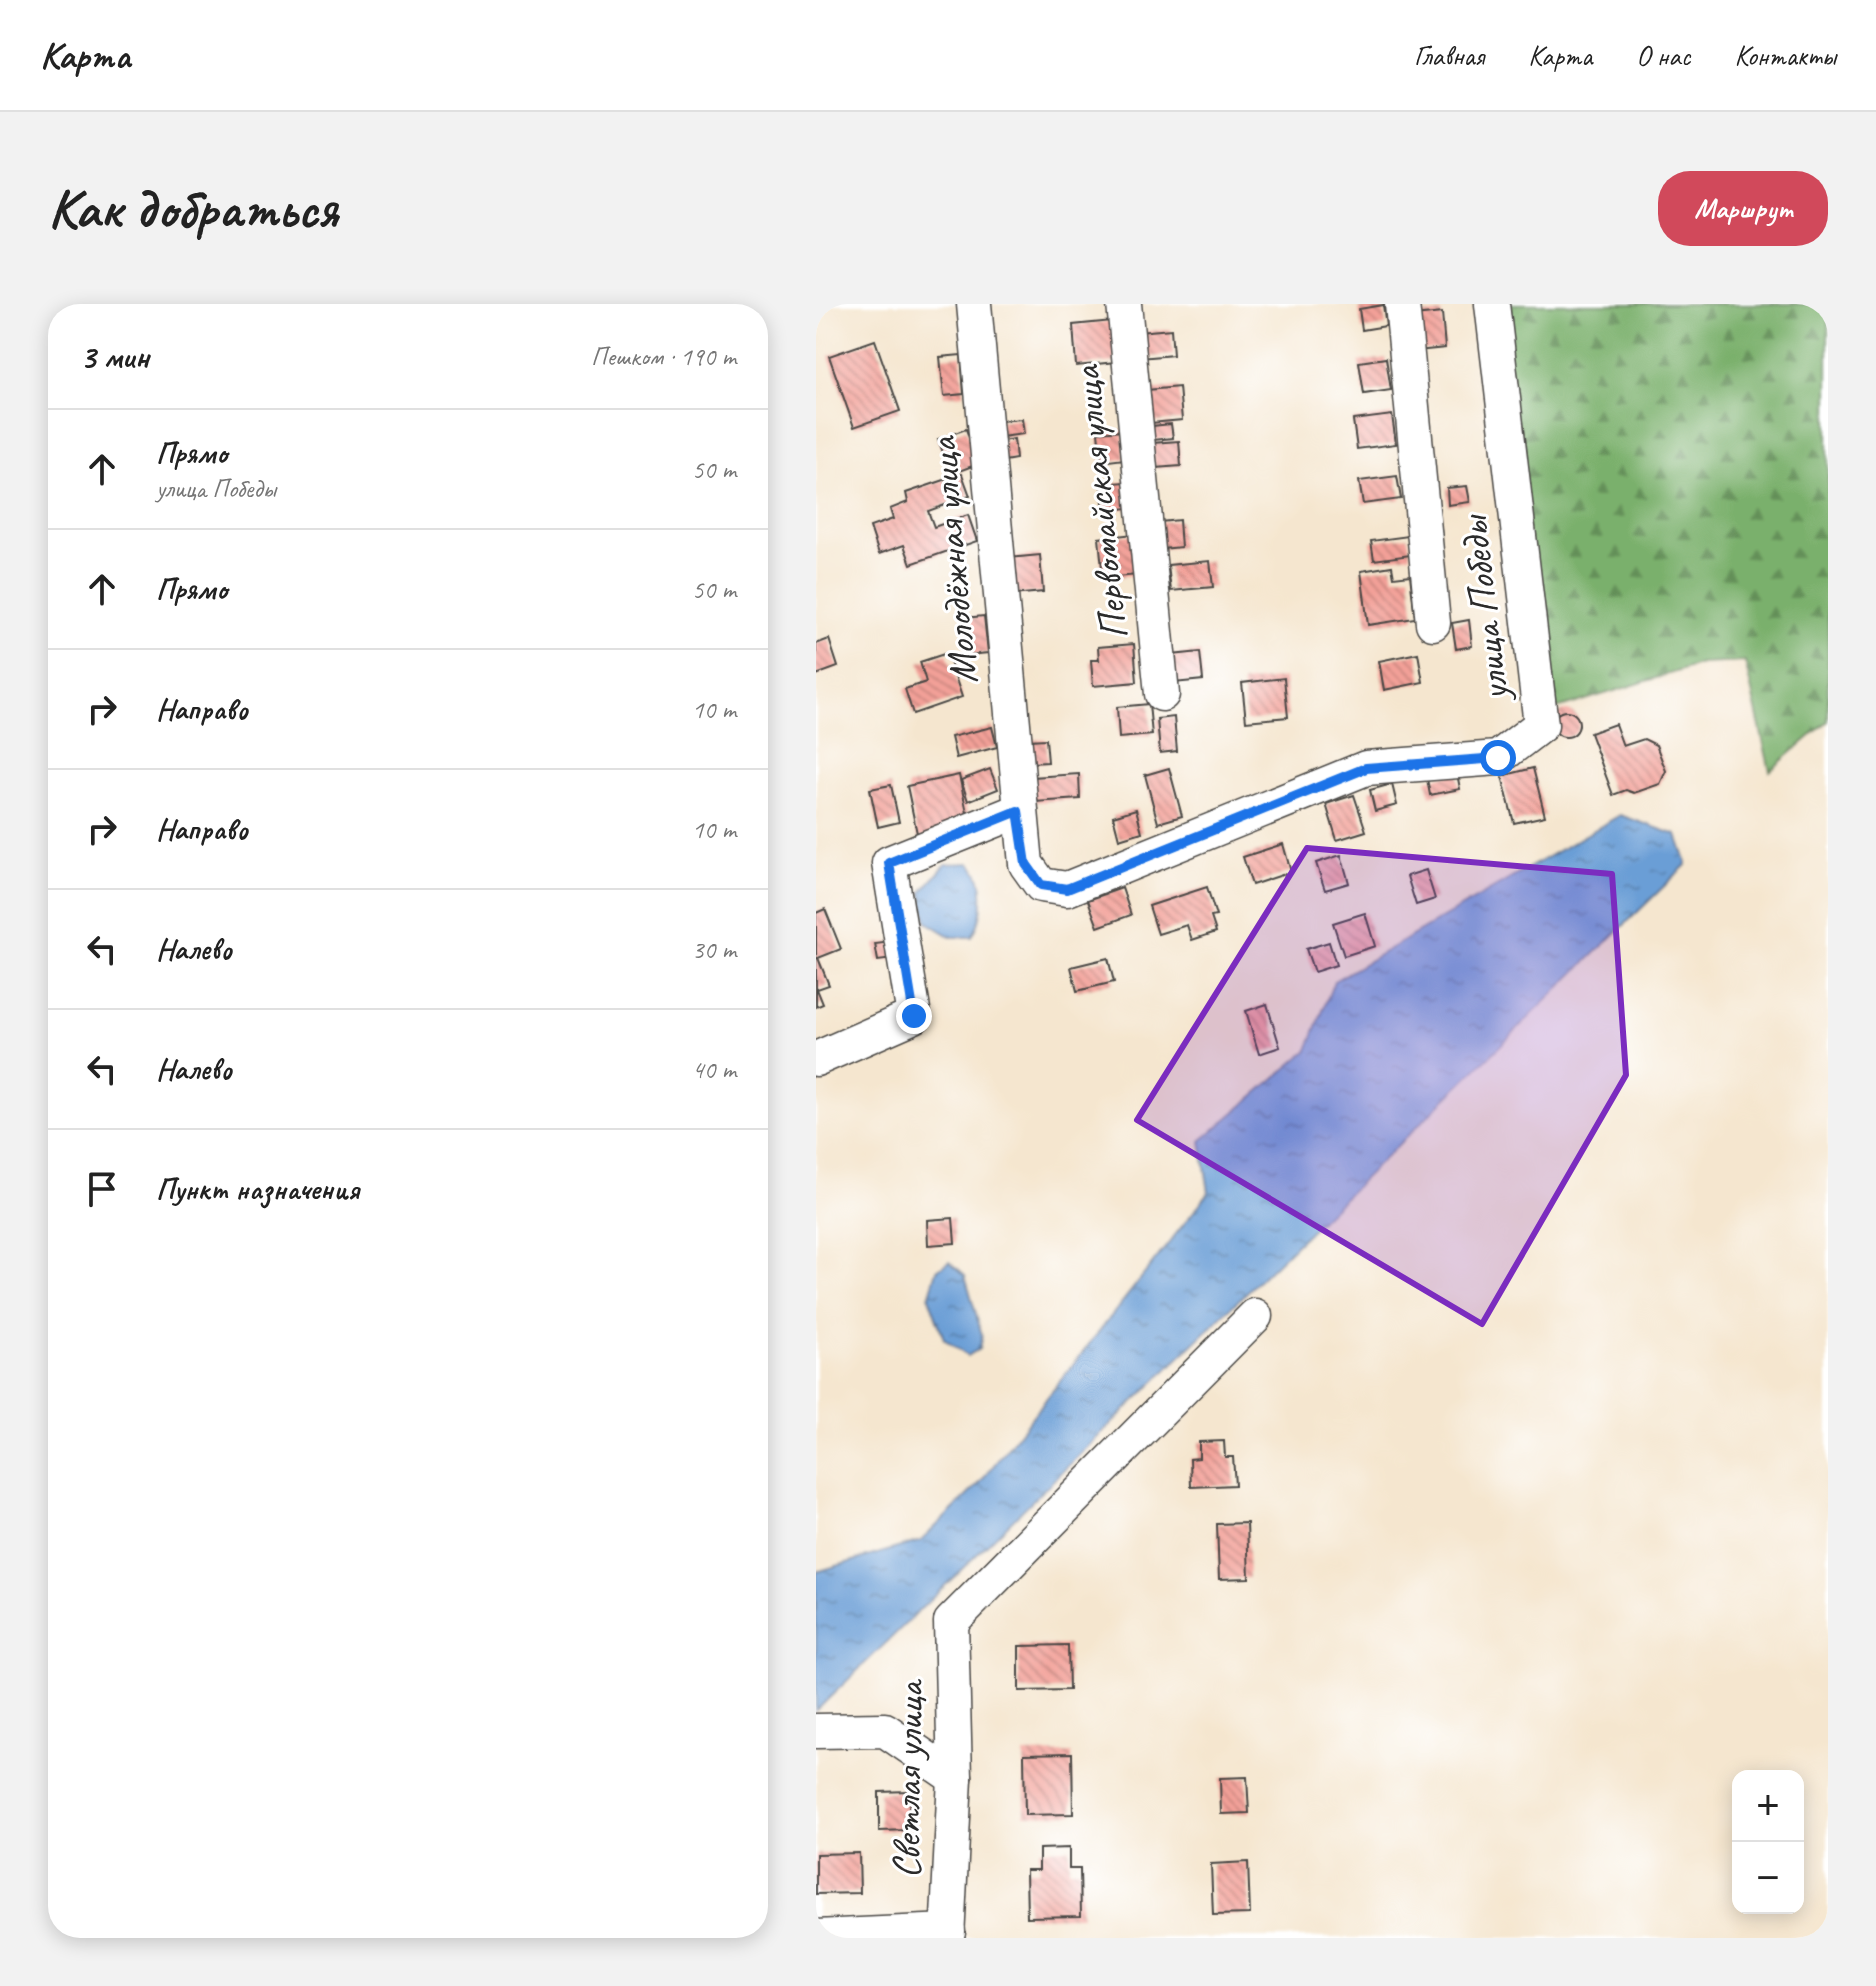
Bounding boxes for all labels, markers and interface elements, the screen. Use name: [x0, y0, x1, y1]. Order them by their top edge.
text: Карта: [40, 32, 130, 79]
text: Главная: [1414, 38, 1484, 73]
text: Карта: [1528, 38, 1592, 73]
text: О нас: [1636, 38, 1690, 73]
text: Контакты: [1734, 38, 1836, 73]
button: Маршрут: [1658, 171, 1828, 246]
text: Как добраться: [48, 173, 338, 244]
text: 3 мин: [80, 335, 149, 378]
text: Пешком · 190 m: [591, 340, 736, 373]
street label: Первомайская улица: [1060, 361, 1139, 642]
street label: Молодёжная улица: [917, 433, 989, 686]
text: Прямо: [156, 434, 227, 472]
icon: ahead: [80, 447, 124, 491]
text: 50 m: [692, 453, 736, 486]
text: улица Победы: [156, 472, 276, 505]
street label: улица Победы: [1448, 511, 1520, 706]
icon: ahead: [80, 567, 124, 611]
text: Прямо: [156, 570, 227, 608]
text: 50 m: [692, 573, 736, 606]
icon: right: [80, 687, 124, 731]
text: Направо: [156, 690, 248, 728]
text: 10 m: [692, 693, 736, 726]
route start: [1480, 740, 1516, 776]
icon: right: [80, 807, 124, 851]
text: Направо: [156, 810, 248, 848]
text: 10 m: [692, 813, 736, 846]
icon: left: [80, 927, 124, 971]
text: Налево: [156, 930, 232, 968]
text: 30 m: [692, 933, 736, 966]
route end: [896, 998, 932, 1034]
icon: left: [80, 1047, 124, 1091]
text: Налево: [156, 1050, 232, 1088]
text: 40 m: [692, 1053, 736, 1086]
icon: arrive: [80, 1167, 124, 1211]
text: Пункт назначения: [156, 1170, 359, 1208]
street label: Светлая улица: [881, 1678, 935, 1879]
map controls: [1732, 1770, 1804, 1914]
button: +: [1732, 1770, 1804, 1842]
button: −: [1732, 1842, 1804, 1914]

